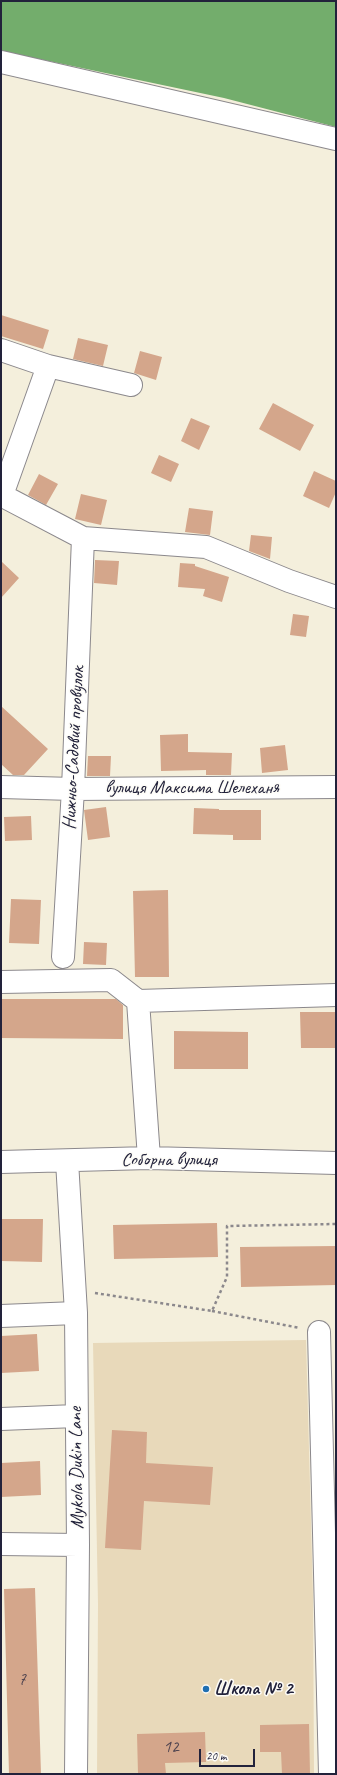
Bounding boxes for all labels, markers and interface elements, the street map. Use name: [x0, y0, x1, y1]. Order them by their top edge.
street label: Нижньо-Садовий провулок: [58, 666, 90, 830]
street label: вулиця Максима Шелеханя: [105, 777, 279, 799]
street label: Соборна вулиця: [121, 1149, 217, 1171]
street label: Mykola Dukin Lane: [65, 1407, 89, 1529]
house number: 7: [18, 1671, 26, 1691]
place label: Школа № 2: [214, 1678, 293, 1700]
marker: Школа № 2: [201, 1684, 211, 1694]
house number: 12: [163, 1738, 179, 1758]
scale bar: [201, 1741, 257, 1767]
text: 20 m: [206, 1748, 226, 1764]

